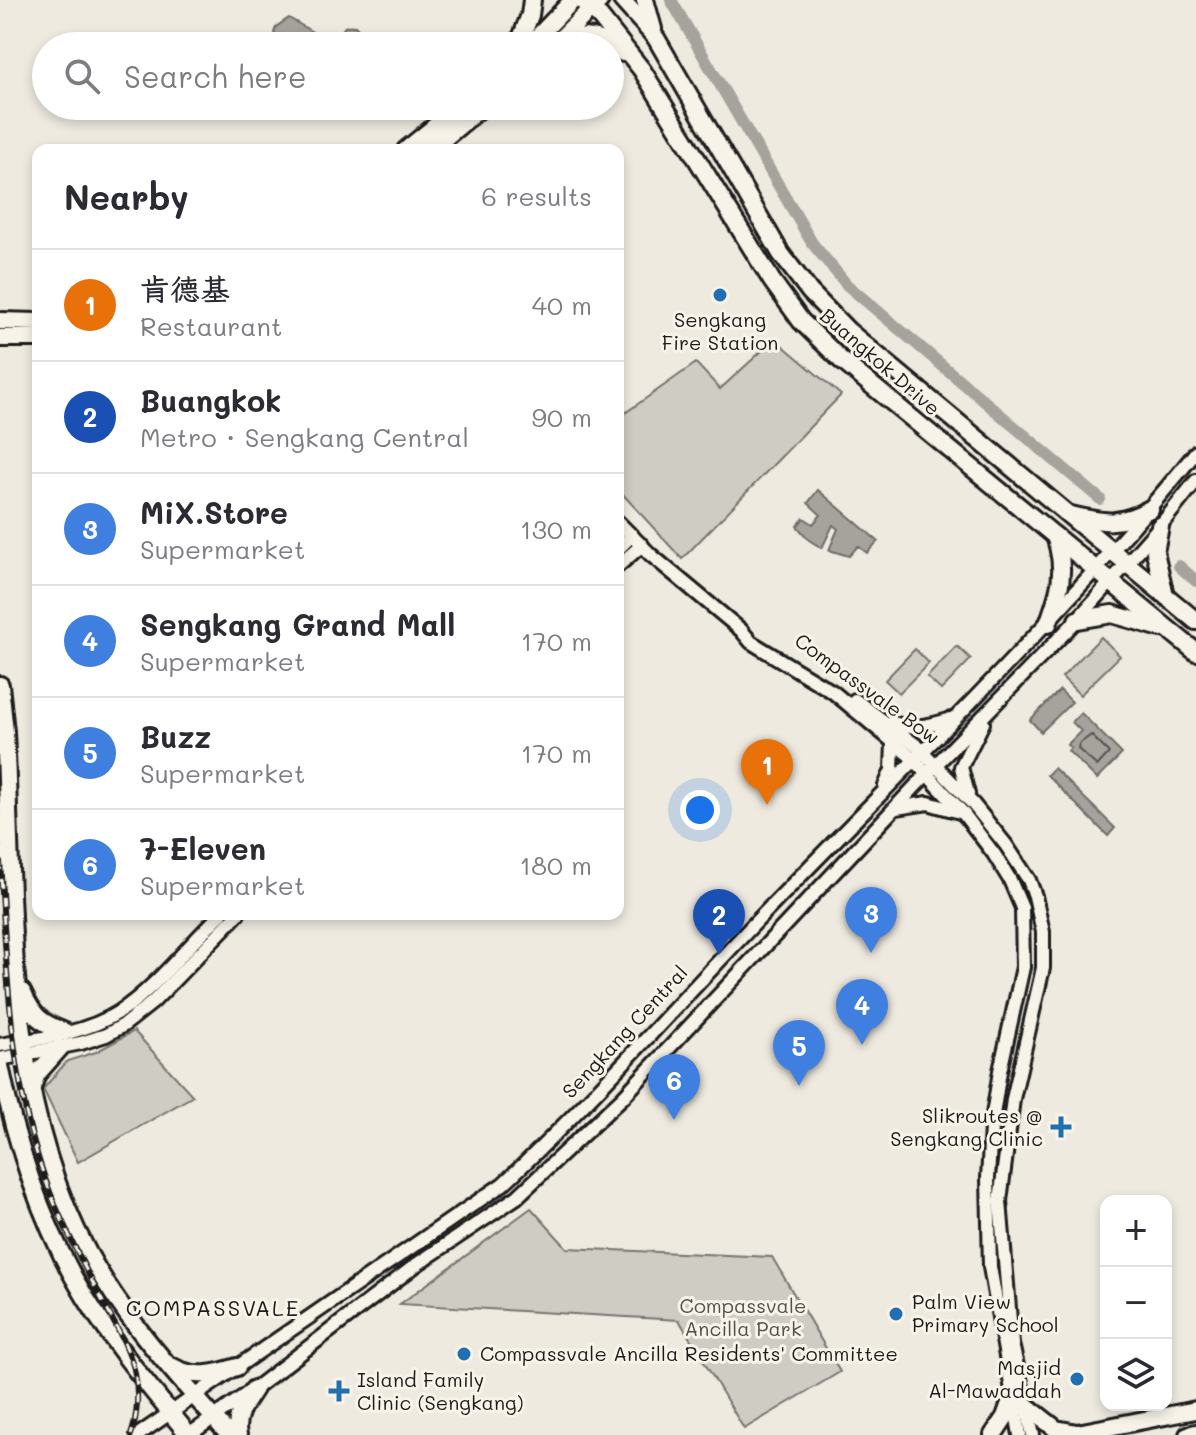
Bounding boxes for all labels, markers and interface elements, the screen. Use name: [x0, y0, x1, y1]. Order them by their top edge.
search box: [32, 32, 624, 120]
icon: search: [60, 54, 104, 98]
text: Search here: [124, 56, 307, 96]
text: Nearby: [64, 174, 189, 219]
text: 6 results: [481, 179, 592, 213]
text: 肯德基: [140, 268, 230, 308]
marker: Sengkang Fire Station: [711, 286, 729, 304]
text: 1: [84, 288, 96, 322]
text: 40 m: [532, 288, 592, 322]
street label: Buangkok Drive: [815, 302, 946, 421]
place label: Sengkang Fire Station: [662, 306, 778, 355]
text: Restaurant: [140, 309, 282, 343]
text: Buangkok: [140, 380, 281, 420]
text: 2: [83, 400, 97, 434]
text: 90 m: [532, 400, 592, 434]
text: Metro · Sengkang Central: [140, 420, 469, 454]
text: MiX.Store: [140, 492, 288, 532]
text: 3: [82, 512, 98, 546]
text: 130 m: [520, 512, 592, 546]
text: Supermarket: [140, 532, 305, 566]
text: Sengkang Grand Mall: [140, 604, 455, 644]
text: 4: [82, 624, 98, 658]
text: 170 m: [521, 624, 592, 658]
street label: Compassvale Bow: [790, 627, 945, 750]
text: Supermarket: [140, 644, 305, 678]
text: Buzz: [140, 716, 211, 756]
text: 5: [82, 736, 98, 770]
text: 170 m: [521, 736, 592, 770]
pin: 1: [741, 739, 793, 805]
text: Supermarket: [140, 756, 305, 790]
your location: [680, 790, 720, 830]
text: 7-Eleven: [140, 828, 266, 868]
text: 6: [82, 848, 98, 882]
text: 180 m: [520, 848, 592, 882]
text: Supermarket: [140, 868, 305, 902]
pin: 3: [845, 887, 897, 953]
pin: 2: [693, 889, 745, 955]
street label: Sengkang Central: [556, 959, 693, 1103]
pin: 4: [836, 979, 888, 1045]
pin: 5: [773, 1020, 825, 1086]
pin: 6: [648, 1054, 700, 1120]
place label: Slikroutes @ Sengkang Clinic: [890, 1102, 1043, 1151]
marker: Slikroutes @ Sengkang Clinic: [1050, 1116, 1072, 1138]
map controls: [1100, 1195, 1172, 1411]
button: +: [1100, 1195, 1172, 1267]
button: −: [1100, 1267, 1172, 1339]
place label: Palm View Primary School: [912, 1288, 1059, 1337]
park label: Compassvale Ancilla Park: [680, 1292, 806, 1341]
district label: COMPASSVALE: [126, 1293, 300, 1322]
marker: Palm View Primary School: [887, 1305, 905, 1323]
button: layers: [1100, 1339, 1172, 1411]
place label: Compassvale Ancilla Residents' Committee: [480, 1340, 898, 1366]
marker: Compassvale Ancilla Residents' Committee: [455, 1345, 473, 1363]
place label: Masjid Al-Mawaddah: [928, 1354, 1061, 1403]
place label: Island Family Clinic (Sengkang): [357, 1366, 523, 1415]
marker: Masjid Al-Mawaddah: [1068, 1370, 1086, 1388]
marker: Island Family Clinic (Sengkang): [328, 1380, 350, 1402]

